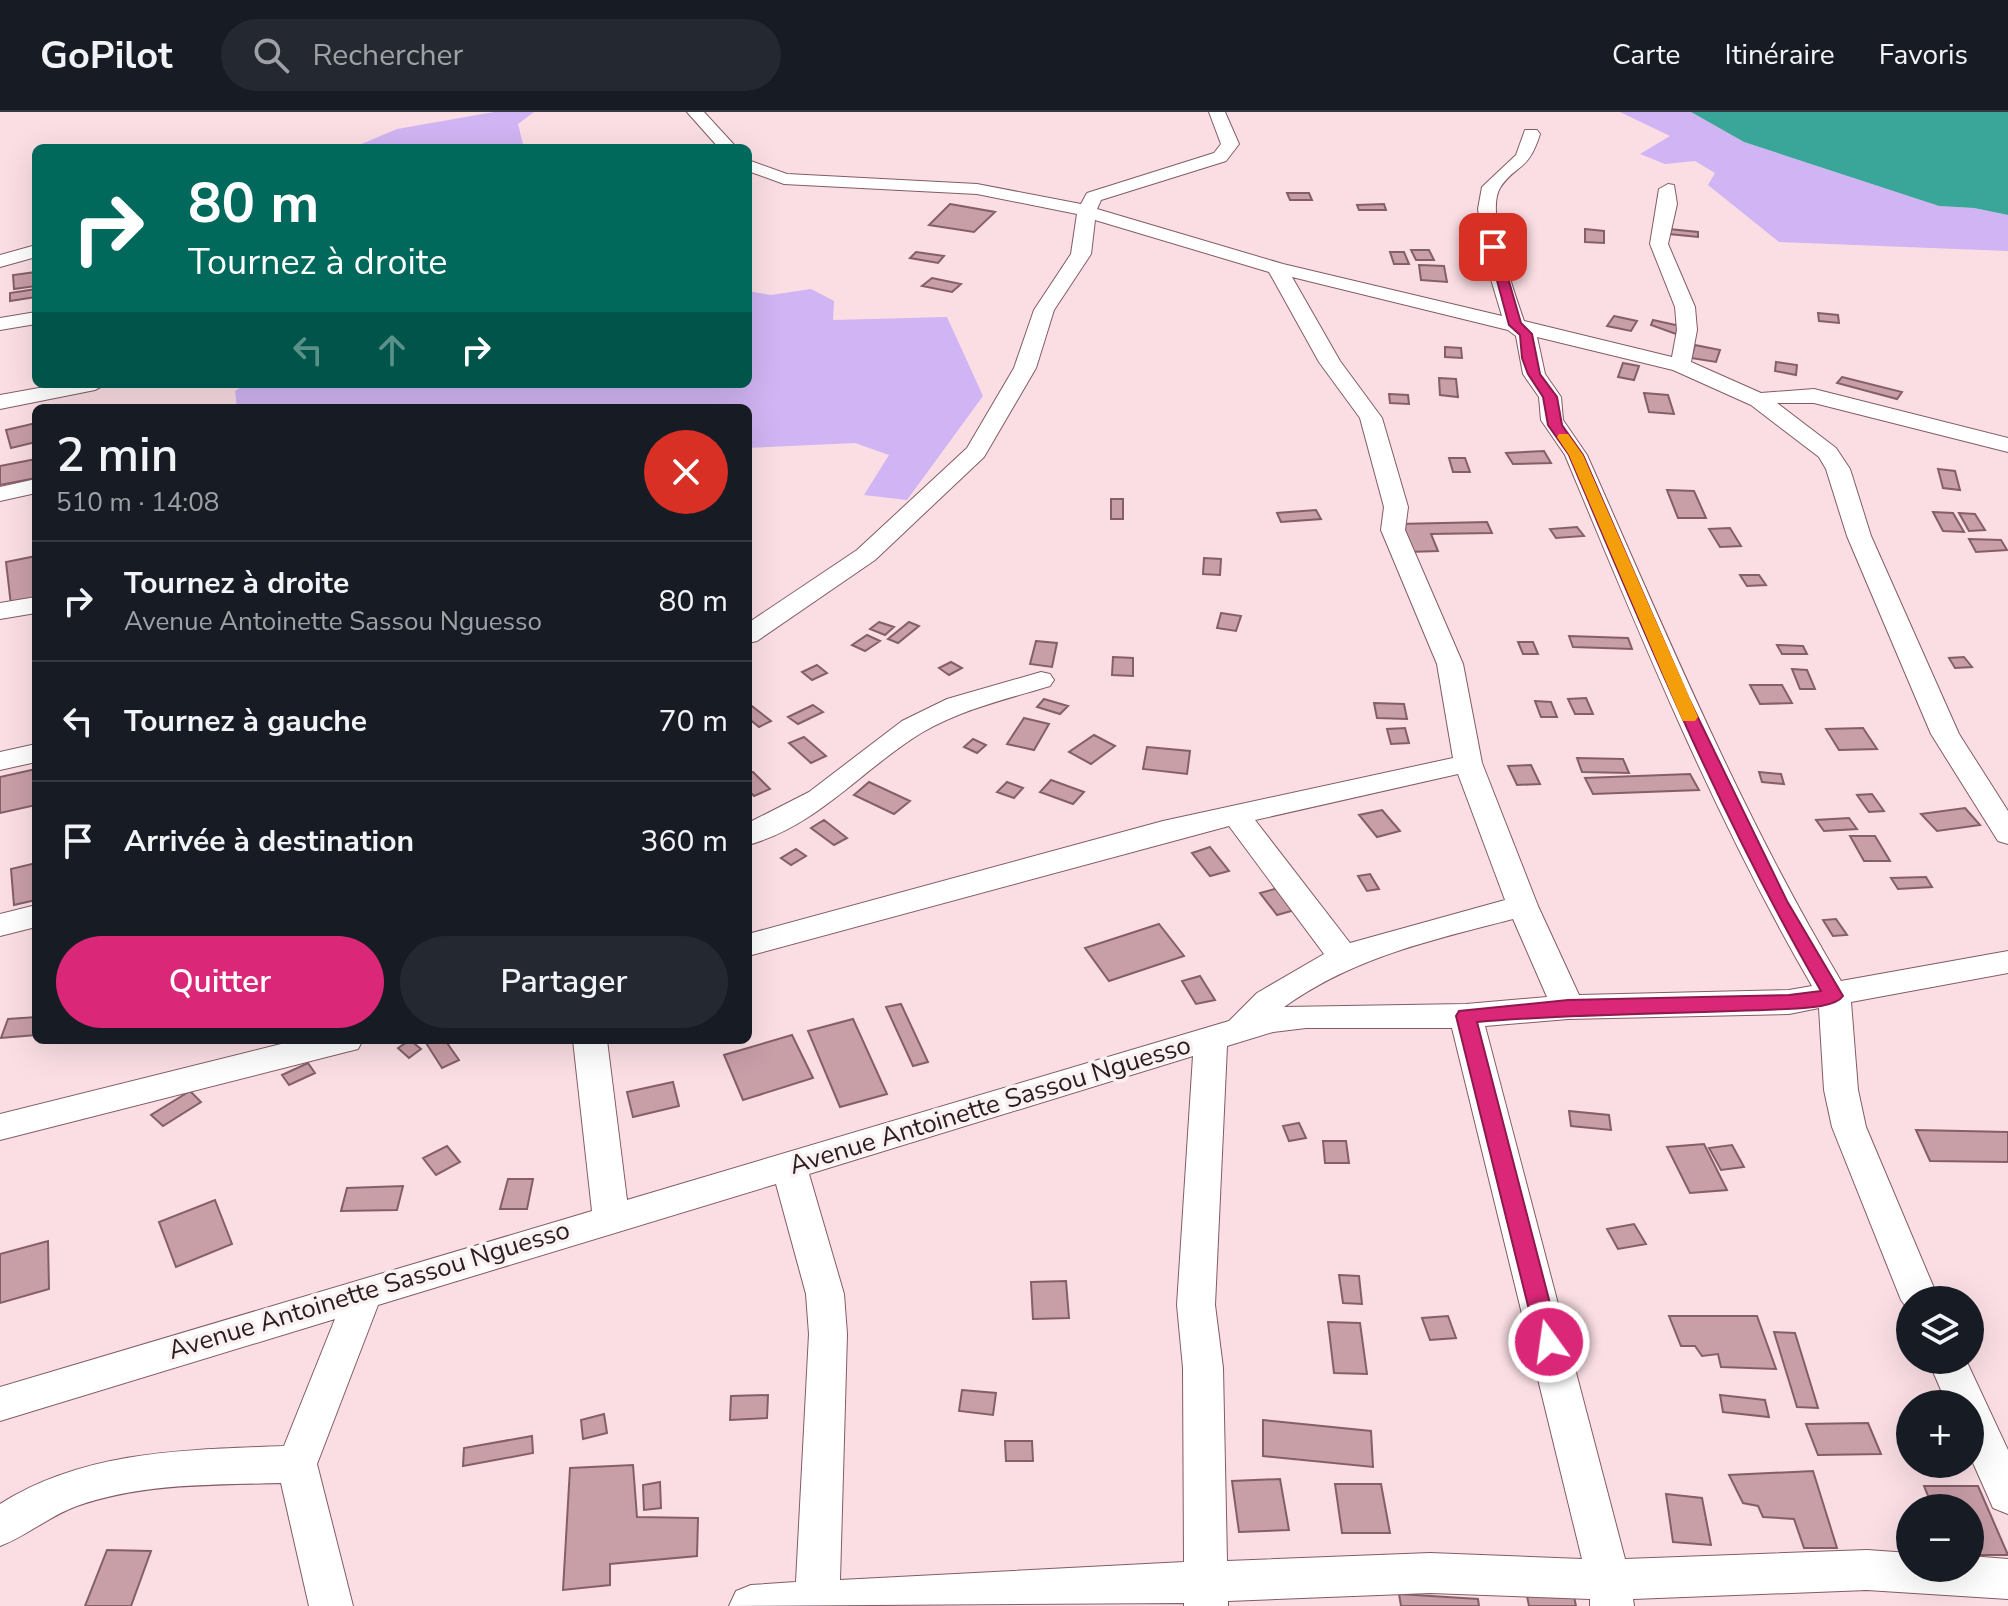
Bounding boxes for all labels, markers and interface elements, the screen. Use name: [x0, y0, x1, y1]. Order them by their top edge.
search box: [221, 19, 781, 91]
text: GoPilot: [40, 30, 173, 81]
icon: search: [249, 33, 293, 77]
text: Rechercher: [313, 35, 463, 76]
text: Carte: [1612, 36, 1681, 74]
text: Itinéraire: [1725, 36, 1835, 74]
text: Favoris: [1879, 36, 1968, 74]
text: 80 m: [188, 165, 319, 242]
icon: right: [56, 176, 160, 280]
pin: [1459, 213, 1527, 281]
icon: arrive: [1471, 225, 1515, 269]
text: Tournez à droite: [188, 238, 447, 287]
icon: left: [286, 328, 330, 372]
icon: ahead: [370, 328, 414, 372]
icon: right: [454, 328, 498, 372]
text: 2 min: [56, 422, 178, 488]
button: close: [644, 430, 728, 514]
text: 510 m · 14:08: [56, 485, 219, 520]
text: Tournez à droite: [124, 563, 349, 604]
icon: right: [56, 579, 100, 623]
text: 80 m: [659, 581, 728, 622]
text: Avenue Antoinette Sassou Nguesso: [124, 604, 542, 639]
icon: left: [56, 699, 100, 743]
text: Tournez à gauche: [124, 701, 367, 742]
text: 70 m: [659, 701, 728, 742]
icon: arrive: [56, 819, 100, 863]
text: Arrivée à destination: [124, 821, 414, 862]
text: 360 m: [641, 821, 728, 862]
button: Quitter: [56, 936, 384, 1028]
button: Partager: [400, 936, 728, 1028]
street label: Avenue Antoinette Sassou Nguesso: [785, 1027, 1195, 1183]
street label: Avenue Antoinette Sassou Nguesso: [164, 1212, 574, 1368]
map controls: [1896, 1286, 1984, 1582]
button: layers: [1896, 1286, 1984, 1374]
position arrow: [1507, 1300, 1591, 1384]
button: +: [1896, 1390, 1984, 1478]
button: −: [1896, 1494, 1984, 1582]

